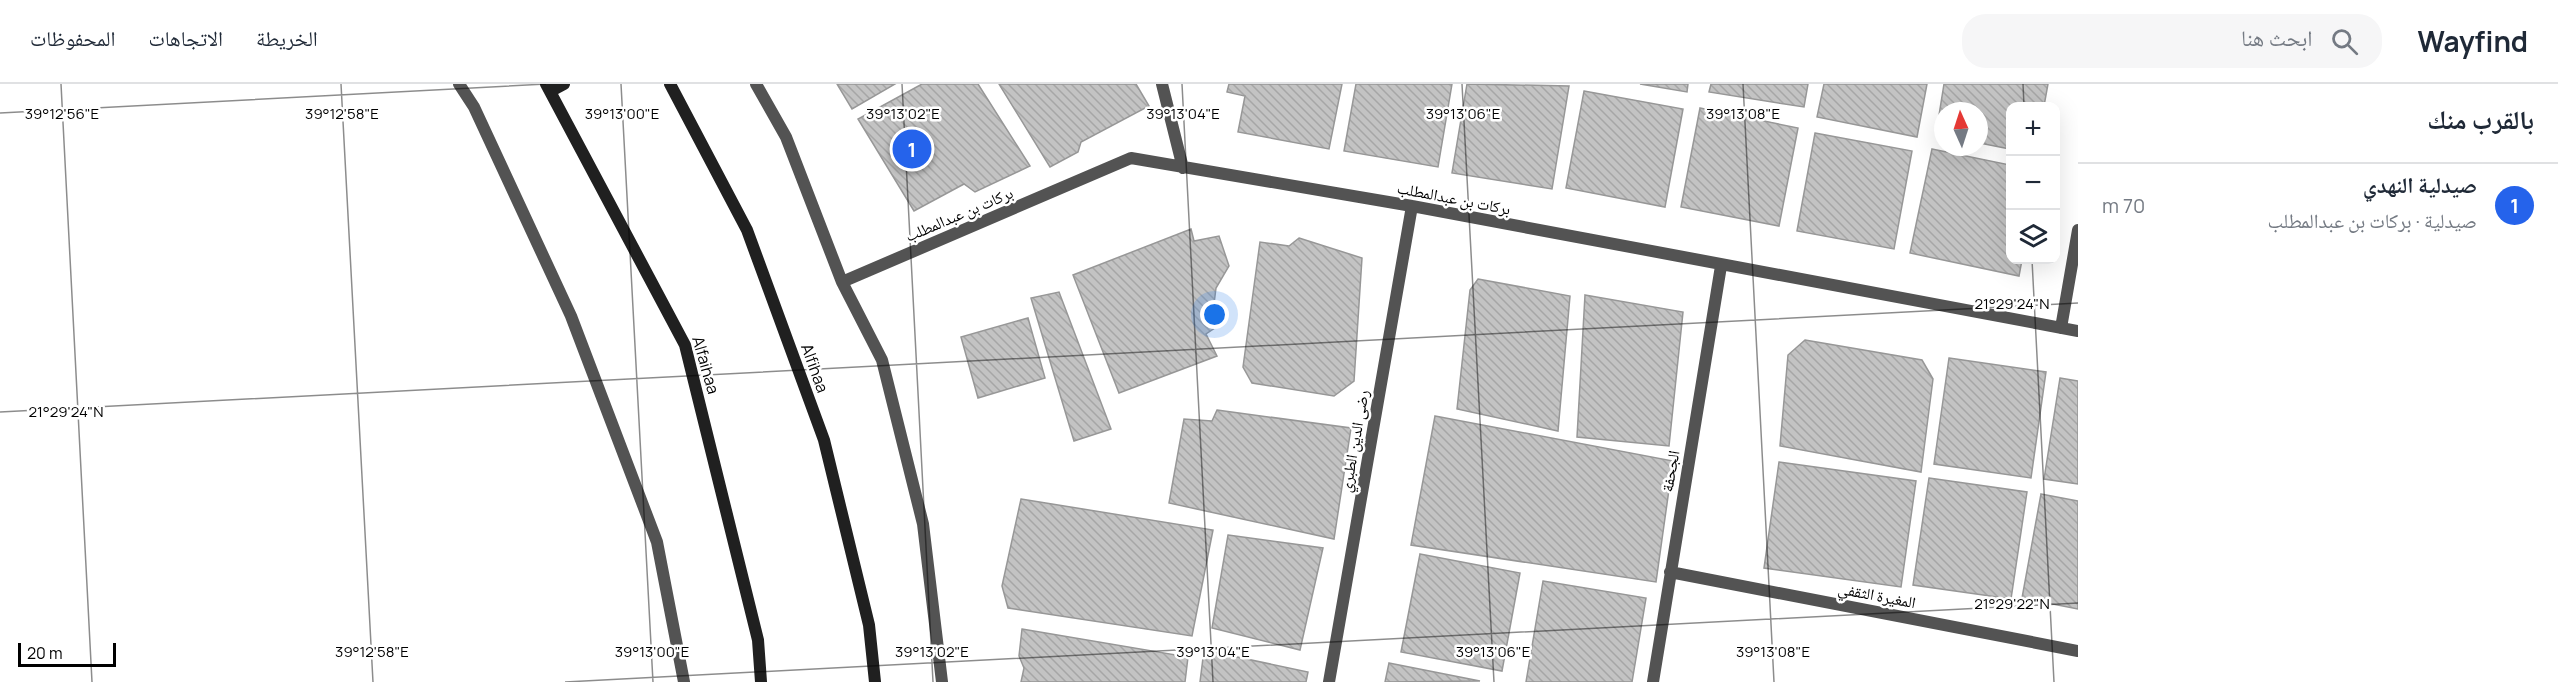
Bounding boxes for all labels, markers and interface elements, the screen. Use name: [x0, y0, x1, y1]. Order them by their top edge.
search box: [1962, 14, 2382, 68]
text: Wayfind: [2418, 22, 2528, 60]
text: ابحث هنا: [2241, 23, 2313, 53]
text: المحفوظات: [30, 24, 115, 52]
text: الاتجاهات: [148, 24, 223, 52]
text: الخريطة: [256, 24, 318, 52]
icon: search: [2328, 25, 2361, 58]
text: بالقرب منك: [2427, 101, 2534, 137]
north arrow: [1934, 102, 1988, 156]
map controls: [2006, 102, 2060, 264]
button: +: [2006, 102, 2060, 156]
text: 39°12'56"E: [25, 103, 99, 124]
text: 39°12'58"E: [305, 103, 379, 124]
text: 39°13'00"E: [585, 103, 659, 124]
text: 39°13'02"E: [866, 103, 940, 124]
text: 39°13'04"E: [1146, 103, 1220, 124]
text: 39°13'06"E: [1426, 103, 1500, 124]
text: 39°13'08"E: [1706, 103, 1780, 124]
pin: 1: [892, 126, 932, 172]
button: −: [2006, 156, 2060, 210]
text: صيدلية النهدي: [2363, 170, 2477, 200]
street label: بركات بن عبدالمطلب: [1395, 176, 1513, 220]
street label: بركات بن عبدالمطلب: [902, 181, 1016, 247]
text: 70 m: [2102, 192, 2145, 219]
text: 1: [2510, 192, 2519, 219]
text: صيدلية · بركات بن عبدالمطلب: [2268, 207, 2477, 234]
button: layers: [2006, 210, 2060, 264]
text: 21°29'24"N: [1975, 293, 2050, 314]
your location: [1200, 300, 1229, 329]
street label: Alfaihaa: [687, 334, 725, 396]
street label: Alfihaa: [796, 340, 834, 396]
street label: رضى الدين الطبري: [1334, 388, 1376, 495]
text: 21°29'24"N: [29, 401, 104, 422]
street label: الجحفة: [1656, 448, 1684, 494]
street label: المغيرة الثقفي: [1836, 577, 1918, 615]
text: 21°29'22"N: [1974, 593, 2050, 614]
scale bar: [18, 640, 116, 668]
text: 39°12'58"E: [335, 641, 409, 662]
text: 39°13'00"E: [615, 641, 689, 662]
text: 39°13'02"E: [895, 641, 969, 662]
text: 39°13'04"E: [1176, 641, 1250, 662]
text: 39°13'06"E: [1456, 641, 1530, 662]
text: 39°13'08"E: [1736, 641, 1810, 662]
text: 20 m: [27, 642, 63, 664]

